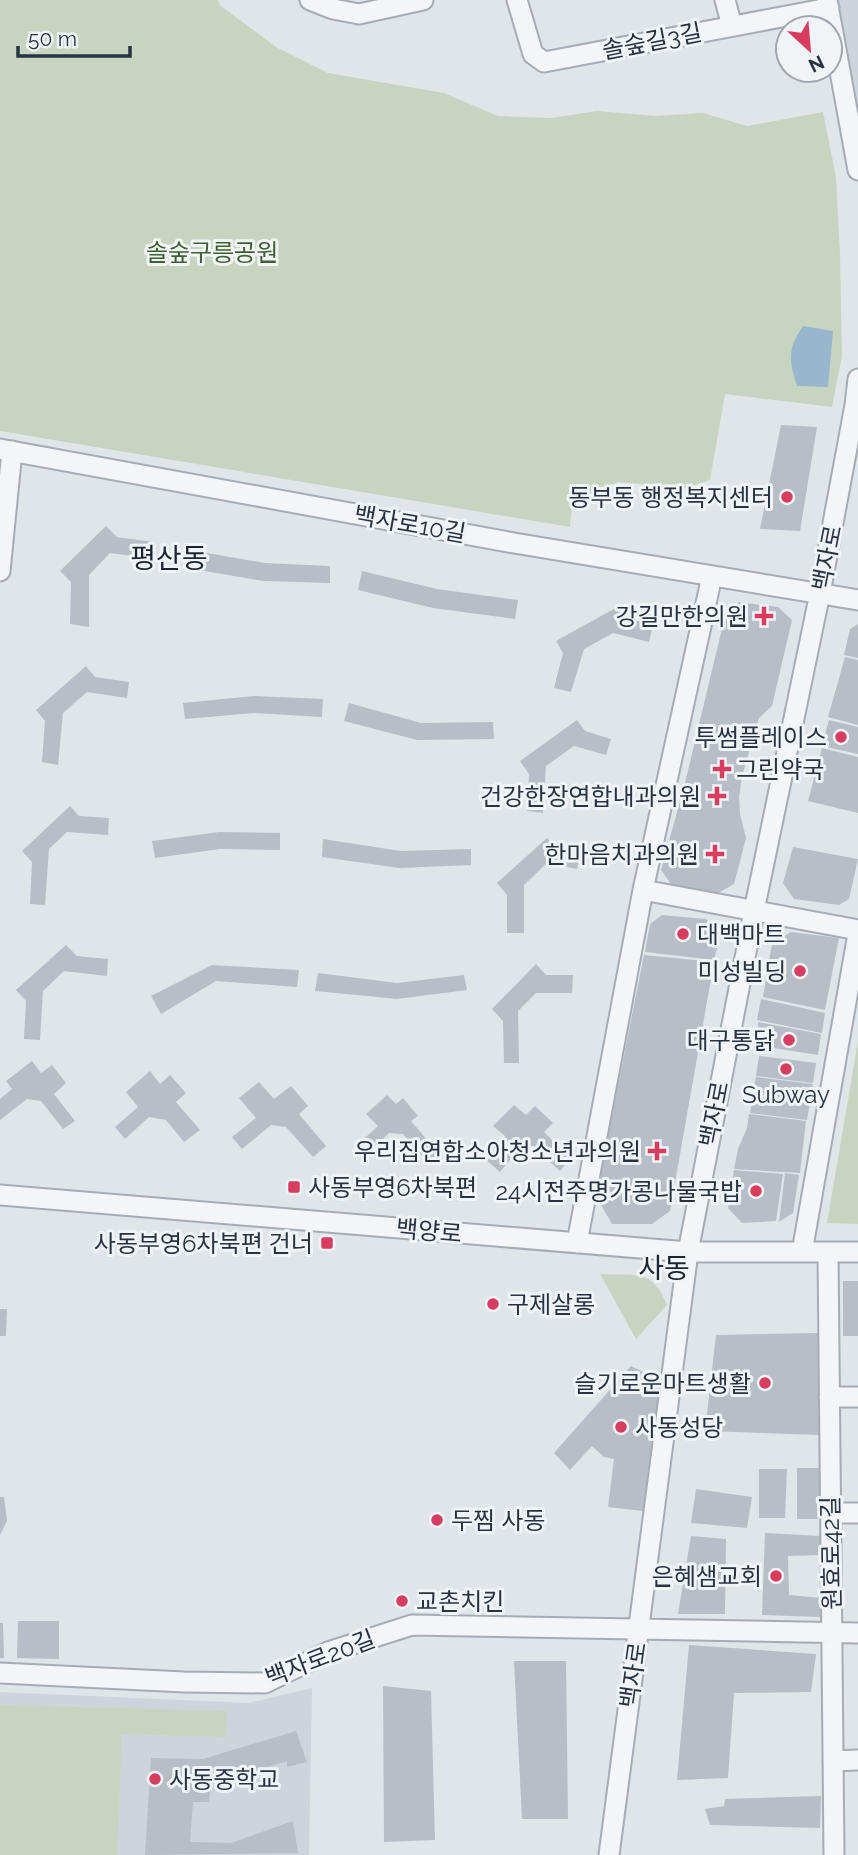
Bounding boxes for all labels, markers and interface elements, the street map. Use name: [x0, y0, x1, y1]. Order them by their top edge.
scale bar: [18, 14, 130, 58]
north arrow: [774, 14, 844, 84]
street label: 솔숲길3길: [600, 17, 704, 65]
text: 50 m: [28, 26, 77, 51]
text: N: [805, 51, 828, 77]
park label: 솔숲구릉공원: [146, 238, 278, 267]
place label: 동부동 행정복지센터: [568, 483, 773, 512]
marker: 동부동 행정복지센터: [779, 489, 795, 505]
street label: 백자로10길: [352, 500, 468, 548]
street label: 백자로: [806, 523, 848, 593]
district label: 평산동: [130, 542, 208, 575]
place label: 강길만한의원: [616, 602, 748, 631]
marker: 강길만한의원: [754, 606, 774, 626]
place label: 투썸플레이스: [695, 723, 827, 752]
marker: 투썸플레이스: [833, 729, 849, 745]
place label: 그린약국: [736, 755, 824, 784]
marker: 그린약국: [714, 761, 730, 777]
place label: 건강한장연합내과의원: [480, 782, 701, 811]
marker: 건강한장연합내과의원: [707, 786, 727, 806]
place label: 한마음치과의원: [544, 840, 699, 869]
marker: 한마음치과의원: [705, 844, 725, 864]
place label: 대백마트: [697, 920, 785, 949]
marker: 대백마트: [675, 926, 691, 942]
place label: 미성빌딩: [698, 957, 786, 986]
marker: 미성빌딩: [792, 963, 808, 979]
place label: 대구통닭: [687, 1026, 775, 1055]
marker: 대구통닭: [781, 1032, 797, 1048]
marker: Subway: [778, 1061, 794, 1077]
street label: 백자로: [693, 1079, 735, 1149]
place label: Subway: [742, 1080, 830, 1109]
place label: 우리집연합소아청소년과의원: [354, 1137, 641, 1166]
marker: 우리집연합소아청소년과의원: [647, 1141, 667, 1161]
place label: 사동부영6차북편: [308, 1173, 477, 1202]
place label: 24시전주명가콩나물국밥: [496, 1177, 742, 1206]
marker: 사동부영6차북편: [286, 1179, 302, 1195]
marker: 24시전주명가콩나물국밥: [748, 1183, 764, 1199]
street label: 백양로: [395, 1214, 463, 1248]
place label: 사동부영6차북편 건너: [94, 1229, 313, 1258]
marker: 사동부영6차북편 건너: [319, 1235, 335, 1251]
district label: 사동: [638, 1252, 690, 1285]
place label: 구제살롱: [507, 1290, 595, 1319]
marker: 구제살롱: [485, 1296, 501, 1312]
place label: 슬기로운마트생활: [574, 1369, 751, 1398]
marker: 슬기로운마트생활: [757, 1375, 773, 1391]
place label: 사동성당: [635, 1413, 723, 1442]
marker: 사동성당: [613, 1419, 629, 1435]
street label: 원효로42길: [816, 1496, 846, 1610]
place label: 두찜 사동: [451, 1506, 545, 1535]
marker: 두찜 사동: [429, 1512, 445, 1528]
place label: 은혜샘교회: [652, 1562, 762, 1591]
marker: 은혜샘교회: [768, 1568, 784, 1584]
place label: 교촌치킨: [416, 1587, 504, 1616]
marker: 교촌치킨: [394, 1593, 410, 1609]
street label: 백자로20길: [261, 1624, 379, 1692]
street label: 백자로: [614, 1640, 652, 1710]
place label: 사동중학교: [169, 1765, 279, 1794]
marker: 사동중학교: [147, 1771, 163, 1787]

